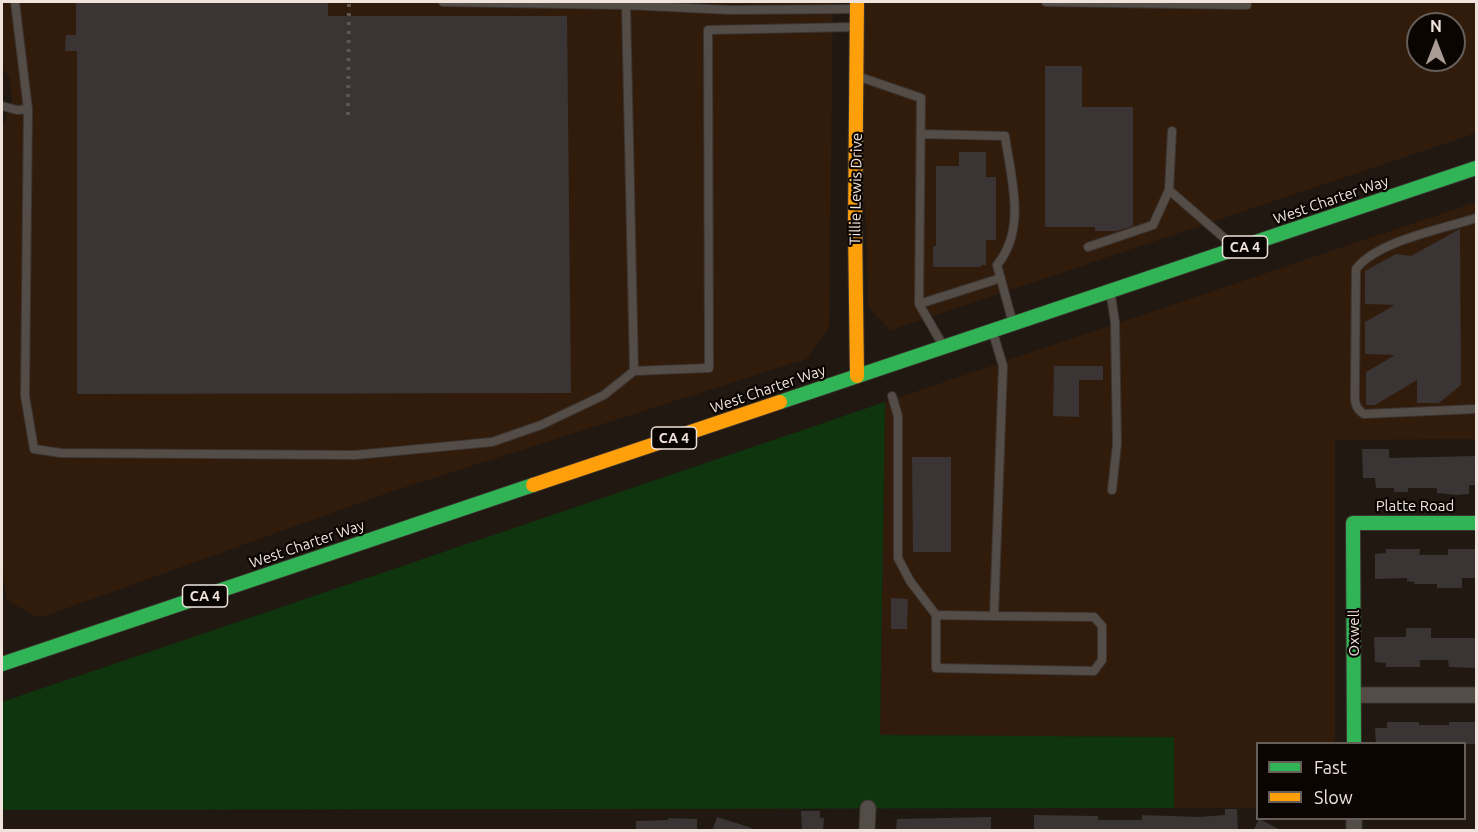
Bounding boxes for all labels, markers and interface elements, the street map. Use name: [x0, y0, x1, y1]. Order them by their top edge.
north arrow: [1406, 12, 1466, 72]
text: N: [1430, 17, 1442, 35]
street label: Tillie Lewis Drive: [846, 133, 866, 245]
street label: West Charter Way: [1271, 172, 1391, 228]
road number: CA 4: [1222, 236, 1268, 258]
street label: West Charter Way: [708, 361, 828, 417]
road number: CA 4: [652, 427, 696, 449]
street label: Platte Road: [1376, 497, 1454, 515]
street label: West Charter Way: [247, 516, 367, 572]
road number: CA 4: [182, 585, 228, 607]
street label: Oxwell: [1345, 609, 1363, 657]
legend: [1256, 742, 1466, 820]
text: Fast: [1314, 757, 1347, 777]
text: Slow: [1314, 787, 1353, 807]

